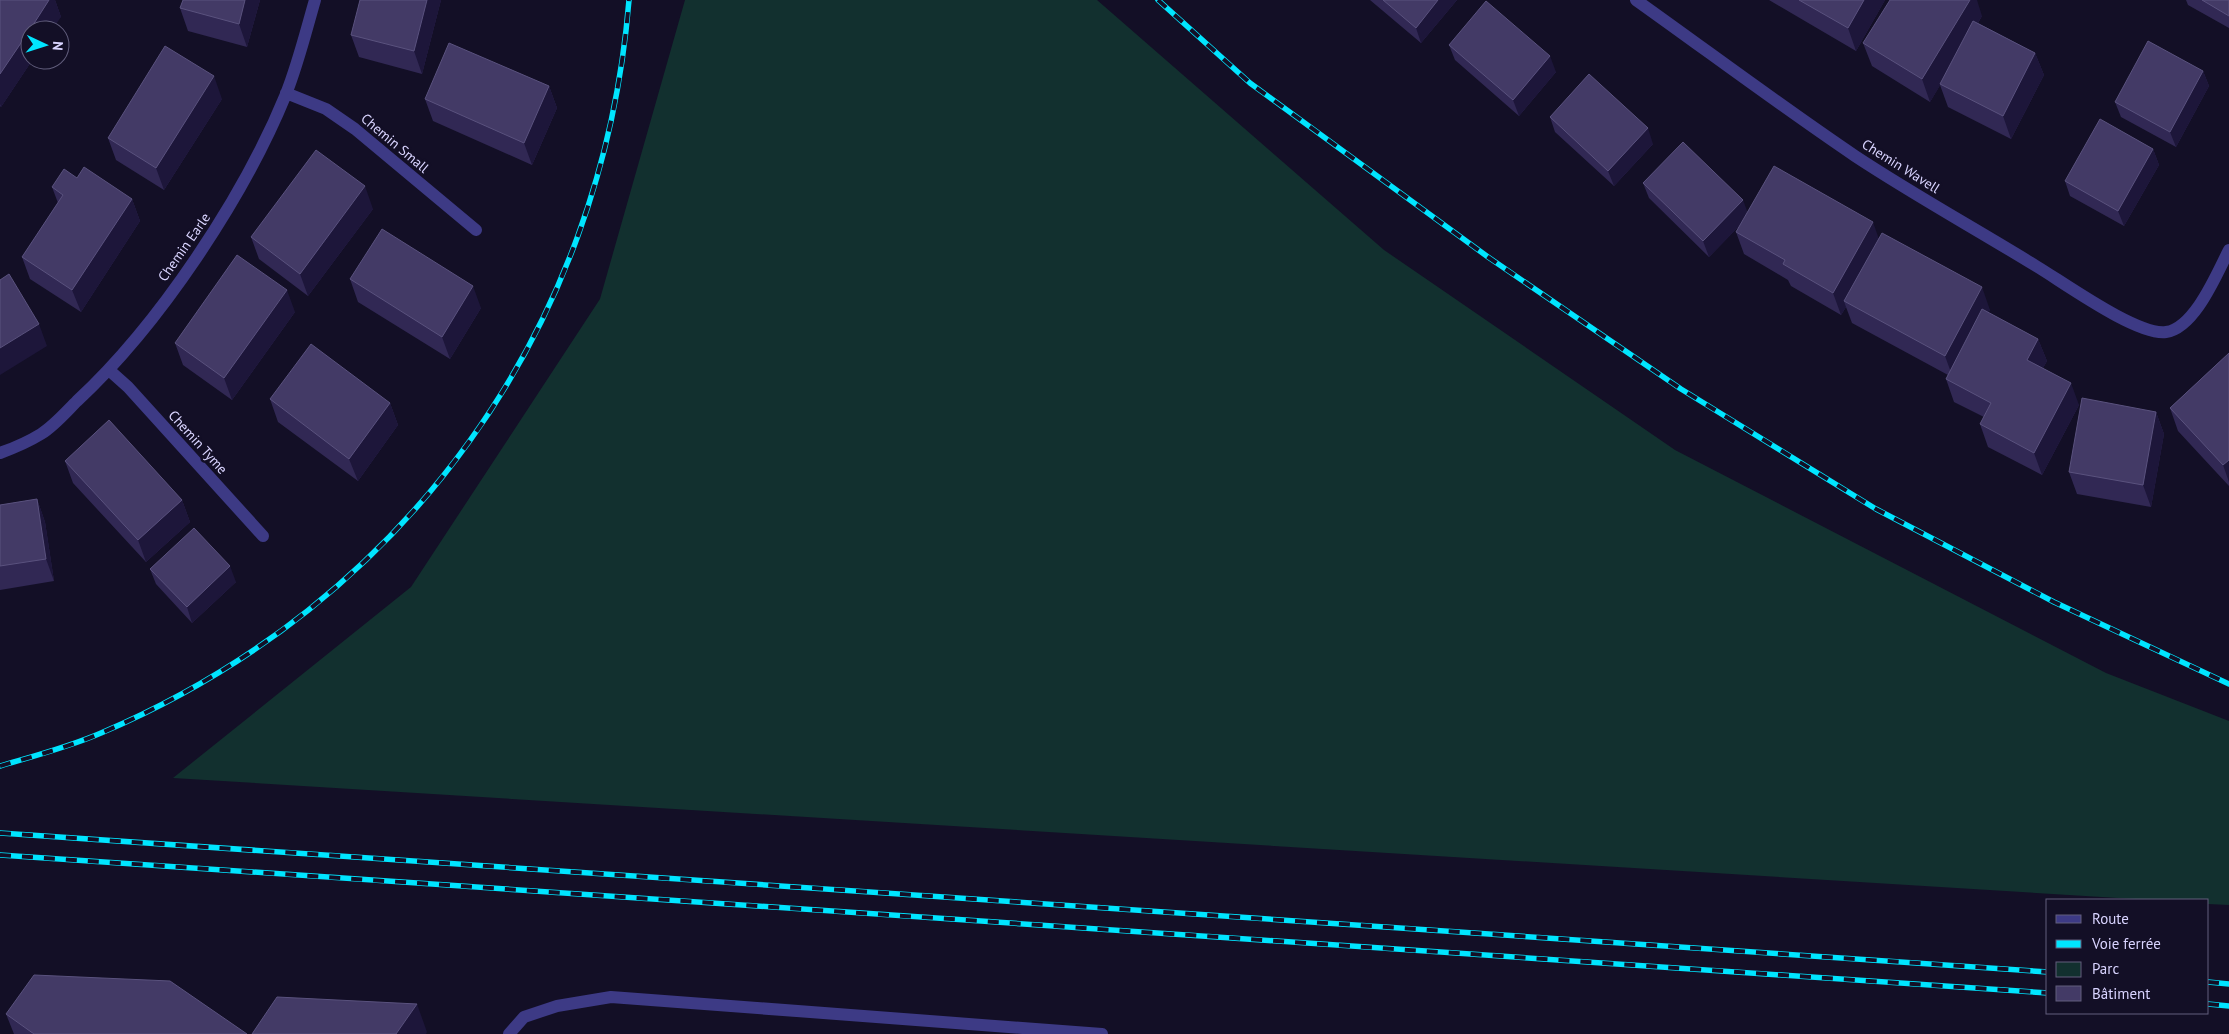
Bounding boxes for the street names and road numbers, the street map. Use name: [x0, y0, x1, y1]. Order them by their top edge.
street label: Chemin Small: [357, 109, 433, 177]
street label: Chemin Wavell: [1859, 135, 1943, 197]
street label: Chemin Earle: [154, 209, 214, 285]
street label: Chemin Tyme: [165, 406, 231, 478]

